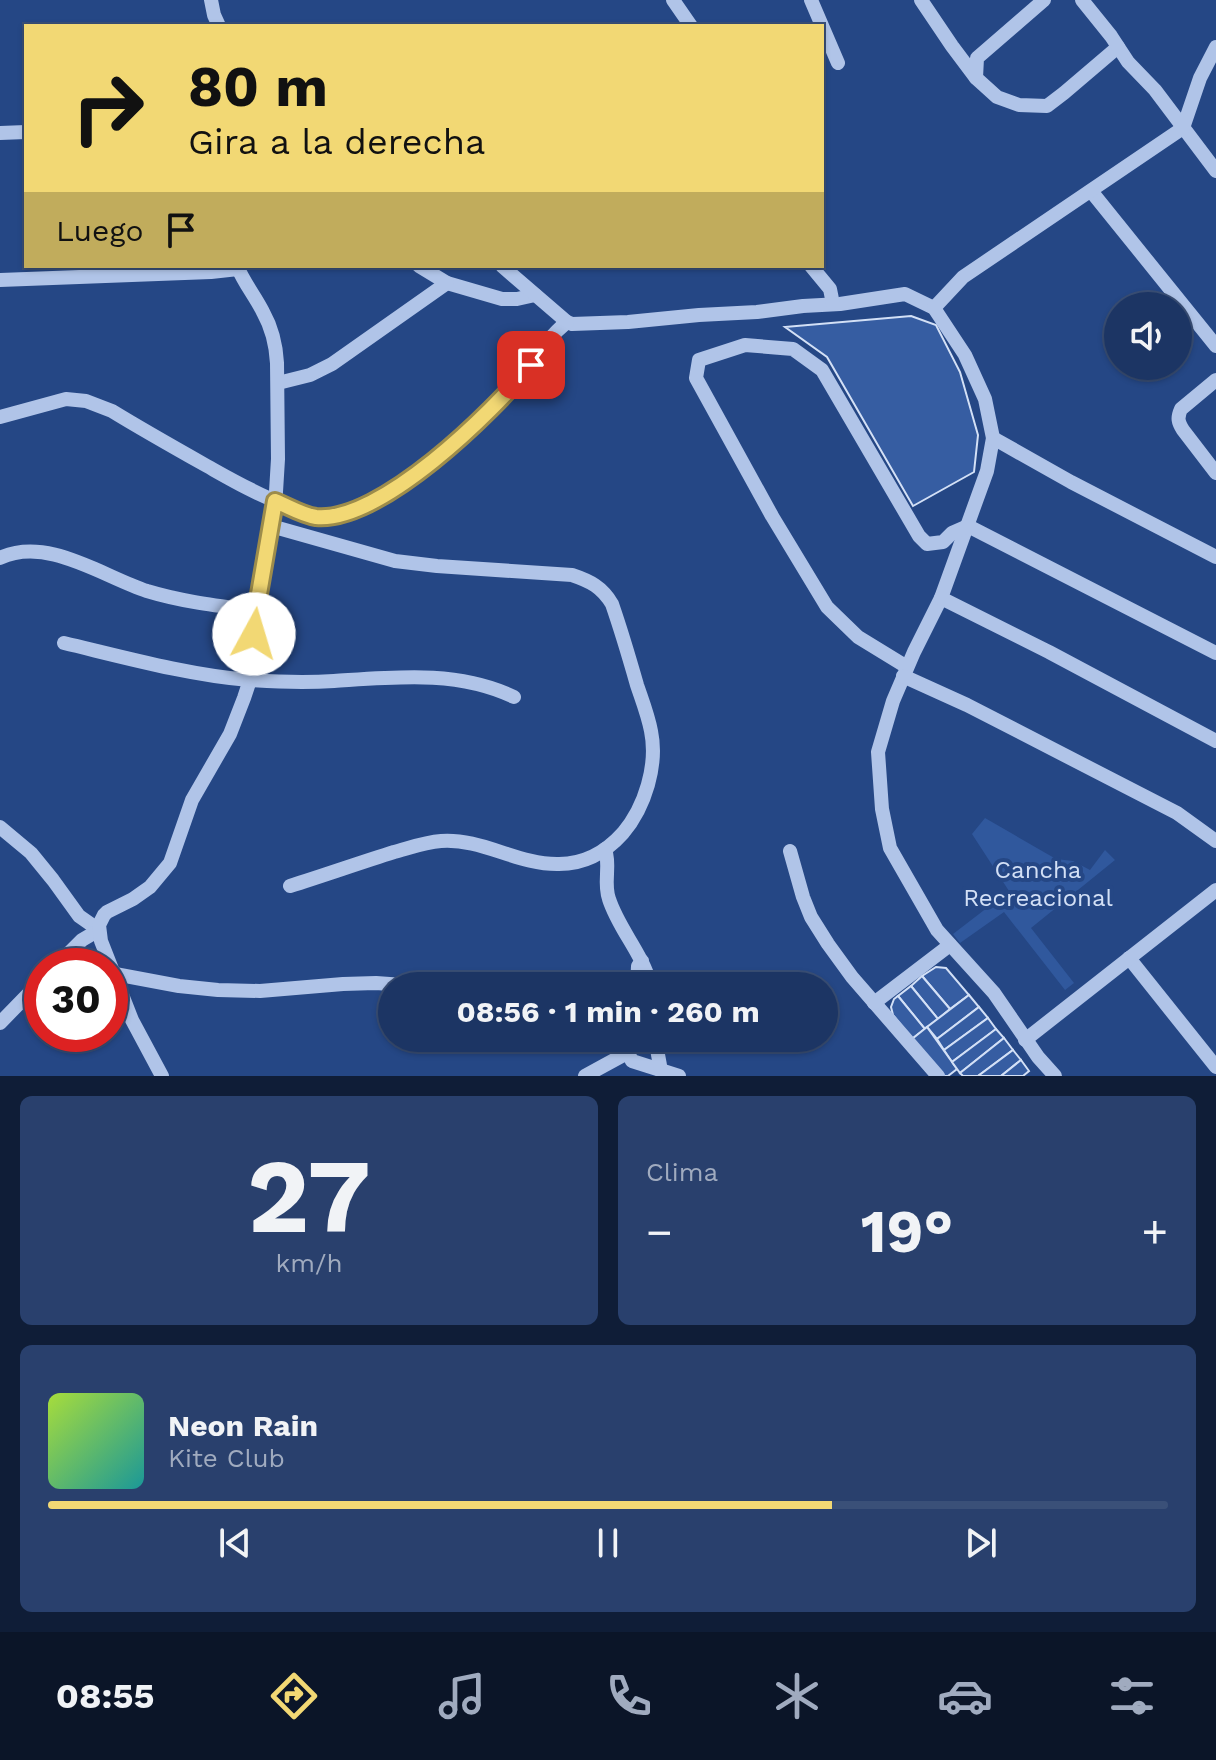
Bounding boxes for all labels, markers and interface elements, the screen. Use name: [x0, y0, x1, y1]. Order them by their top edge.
text: 80 m: [188, 54, 328, 120]
icon: right: [56, 56, 160, 160]
text: Gira a la derecha: [188, 121, 485, 163]
icon: arrive: [159, 208, 203, 252]
text: Luego: [56, 213, 143, 248]
map controls: [1104, 292, 1192, 380]
button: sound: [1104, 292, 1192, 380]
pin: [497, 331, 565, 399]
icon: arrive: [509, 343, 553, 387]
position arrow: [212, 592, 296, 676]
park label: Cancha Recreacional: [963, 856, 1113, 912]
speed limit sign: 30: [24, 948, 128, 1052]
text: 08:56 · 1 min · 260 m: [456, 994, 760, 1029]
text: 27: [247, 1135, 371, 1257]
text: Clima: [646, 1157, 718, 1187]
text: 19°: [861, 1196, 953, 1267]
text: −: [646, 1206, 673, 1258]
text: +: [1141, 1206, 1168, 1258]
text: km/h: [276, 1248, 342, 1278]
text: Neon Rain: [168, 1408, 318, 1443]
text: Kite Club: [168, 1443, 285, 1473]
icon: previous: [213, 1521, 257, 1565]
icon: pause: [586, 1521, 630, 1565]
icon: next: [959, 1521, 1003, 1565]
icon: directions: [266, 1668, 322, 1724]
icon: music: [434, 1668, 490, 1724]
icon: phone: [601, 1668, 657, 1724]
icon: climate: [769, 1668, 825, 1724]
icon: car: [937, 1668, 993, 1724]
icon: filters: [1104, 1668, 1160, 1724]
text: 08:55: [56, 1675, 154, 1717]

